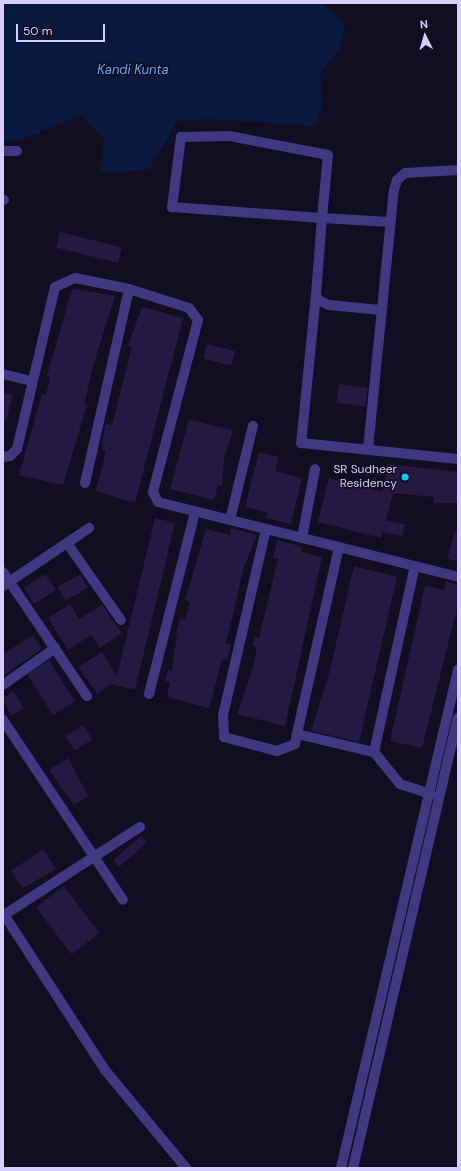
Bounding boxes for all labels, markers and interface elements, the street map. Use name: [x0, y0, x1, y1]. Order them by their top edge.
scale bar: [18, 16, 107, 42]
north arrow: [405, 16, 445, 56]
text: N: [419, 17, 429, 31]
text: 50 m: [23, 23, 52, 39]
water label: Kandi Kunta: [97, 62, 169, 78]
place label: SR Sudheer Residency: [333, 463, 397, 491]
marker: SR Sudheer Residency: [400, 472, 410, 482]

